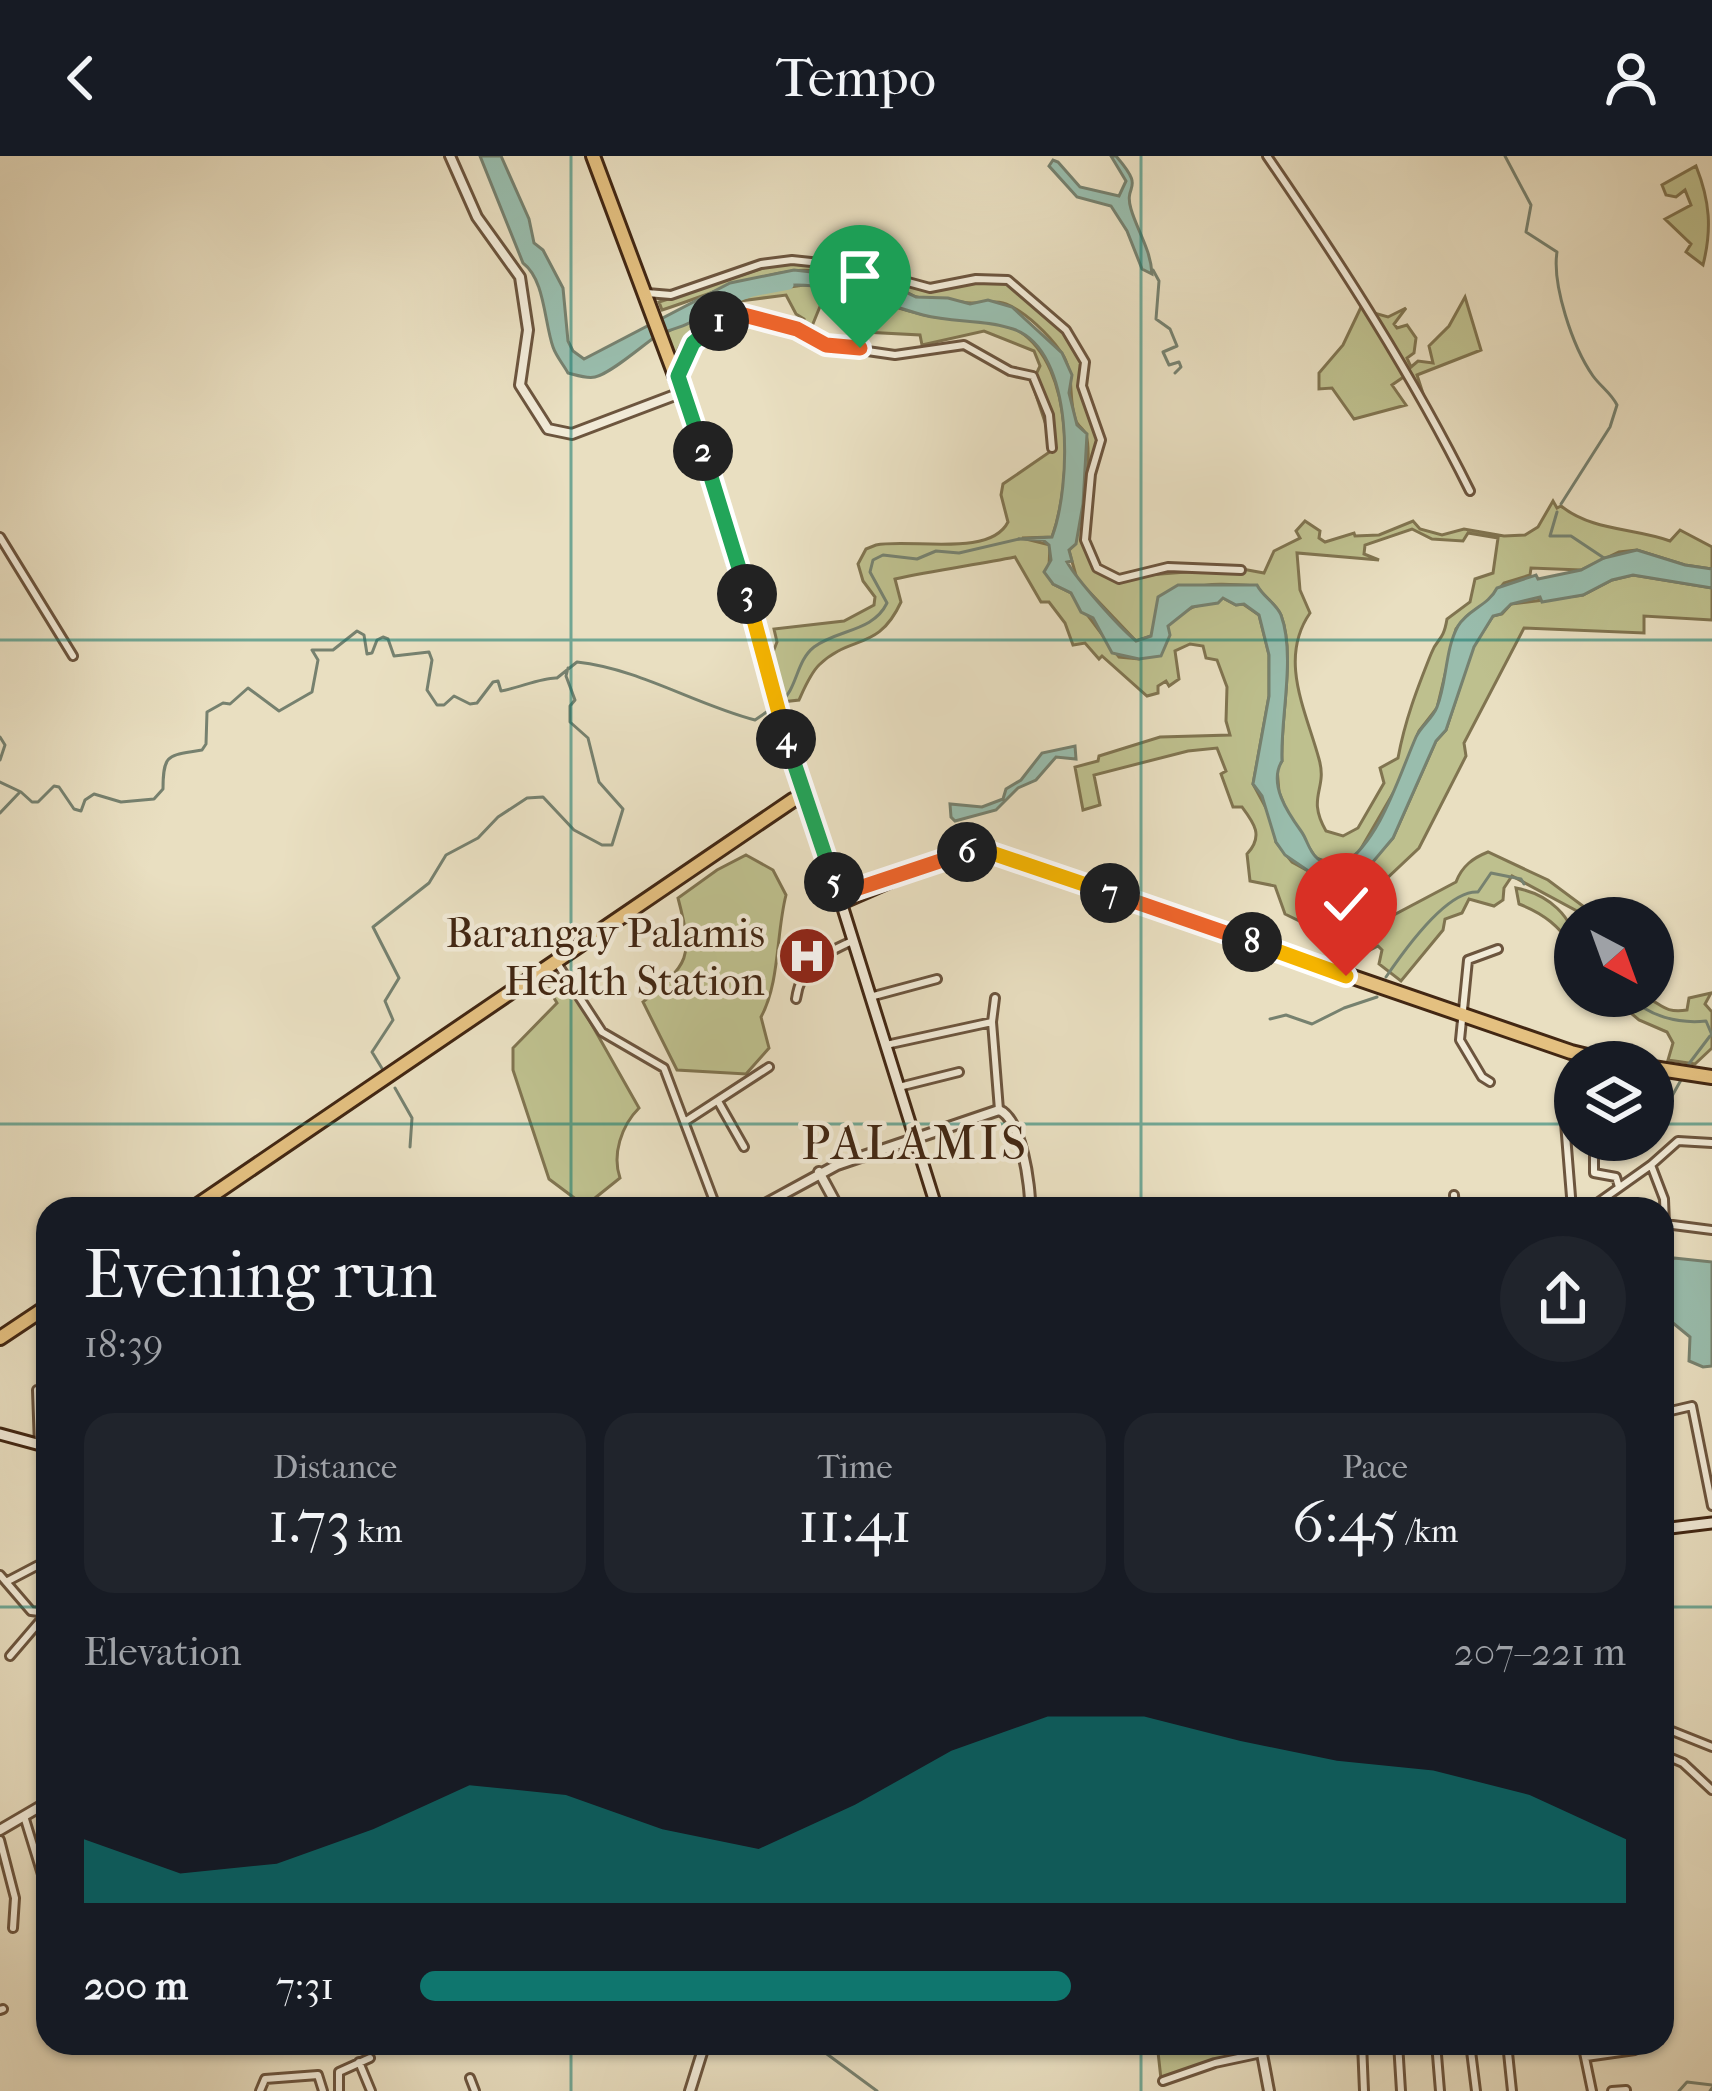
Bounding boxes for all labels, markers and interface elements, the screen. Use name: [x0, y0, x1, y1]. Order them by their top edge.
icon: back: [48, 45, 114, 111]
icon: person: [1598, 45, 1664, 111]
text: Tempo: [776, 47, 936, 110]
pin: [809, 225, 911, 348]
icon: arrive: [827, 243, 893, 309]
pin: 1: [689, 291, 749, 351]
text: 1: [713, 301, 725, 340]
pin: 2: [673, 421, 733, 481]
text: 2: [695, 431, 711, 470]
pin: 3: [717, 564, 777, 624]
text: 3: [740, 574, 754, 613]
pin: 4: [756, 709, 816, 769]
text: 4: [776, 719, 796, 758]
pin: 6: [937, 822, 997, 882]
text: 6: [958, 832, 976, 871]
pin: 5: [804, 852, 864, 912]
pin: [1295, 853, 1397, 976]
text: 5: [827, 862, 841, 901]
pin: 7: [1080, 863, 1140, 923]
icon: check: [1313, 871, 1379, 937]
text: 7: [1102, 873, 1118, 912]
north arrow: [1554, 897, 1674, 1017]
map controls: [1554, 897, 1674, 1161]
place label: Barangay Palamis Health Station: [446, 909, 765, 1006]
pin: 8: [1222, 912, 1282, 972]
text: 8: [1244, 922, 1260, 961]
hospital icon: Barangay Palamis Health Station: [776, 925, 838, 987]
button: layers: [1554, 1041, 1674, 1161]
district label: PALAMIS: [801, 1115, 1029, 1171]
button: share: [1500, 1236, 1626, 1362]
text: Evening run: [84, 1237, 437, 1314]
text: 18:39: [84, 1321, 163, 1367]
text: Distance: [273, 1448, 397, 1487]
text: Time: [818, 1448, 893, 1487]
text: Pace: [1342, 1448, 1408, 1487]
text: 1.73: [268, 1487, 351, 1558]
text: 11:41: [798, 1487, 912, 1558]
text: 6:45: [1292, 1487, 1399, 1558]
text: km: [351, 1512, 402, 1551]
text: /km: [1399, 1512, 1458, 1551]
text: Elevation: [84, 1629, 242, 1675]
text: 207–221 m: [1454, 1629, 1626, 1675]
text: 200 m: [84, 1963, 188, 2009]
text: 7:31: [276, 1963, 334, 2009]

